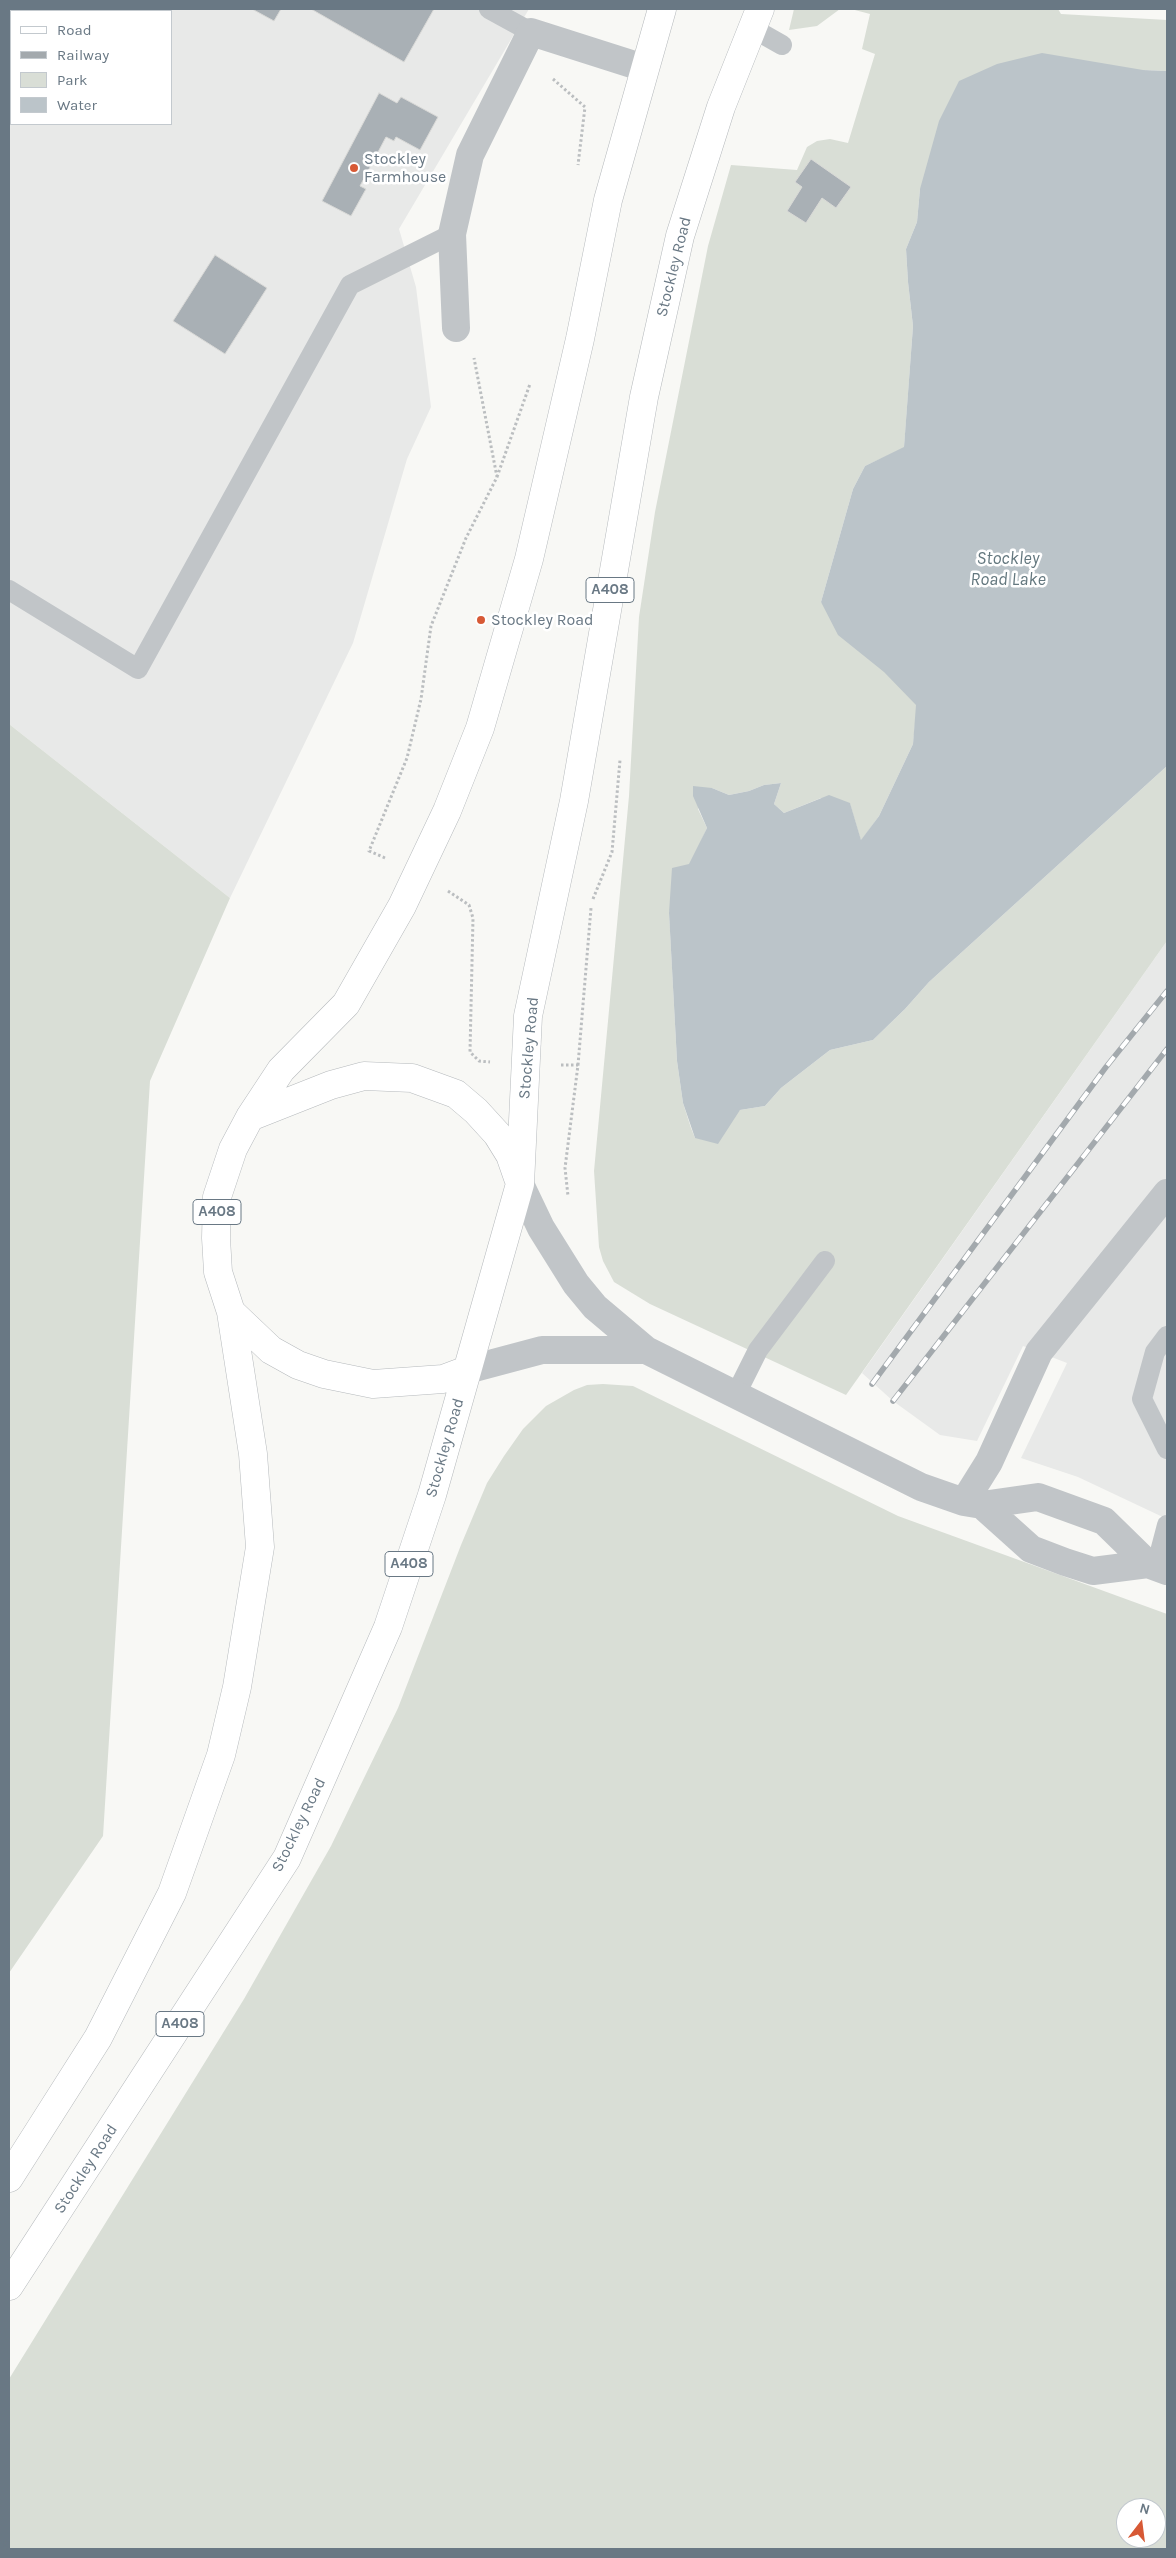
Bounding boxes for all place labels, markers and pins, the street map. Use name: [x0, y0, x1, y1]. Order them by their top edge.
place label: Stockley Farmhouse: [364, 149, 446, 187]
marker: Stockley Farmhouse: [348, 162, 360, 174]
place label: Stockley Road: [491, 610, 593, 630]
marker: Stockley Road: [475, 614, 487, 626]

